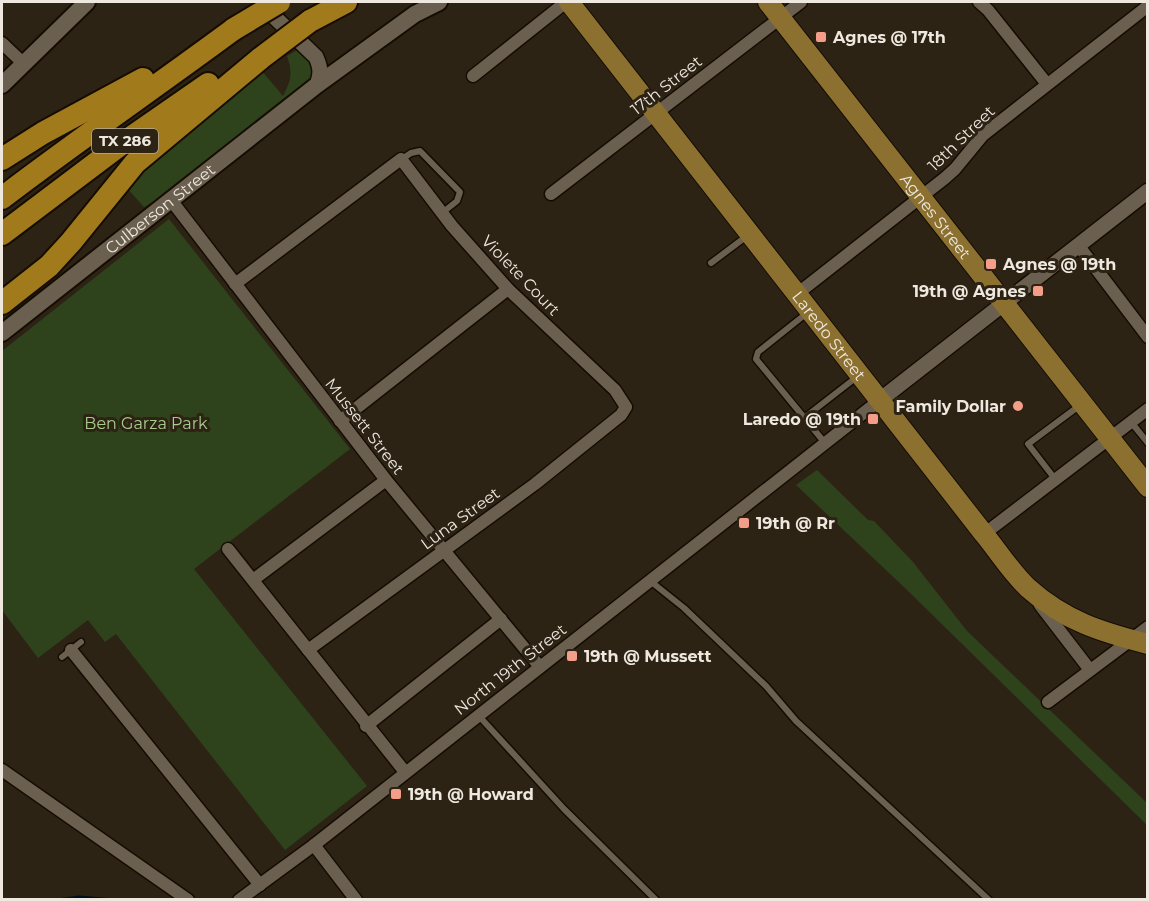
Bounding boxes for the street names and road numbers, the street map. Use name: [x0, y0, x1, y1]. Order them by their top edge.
street label: 17th Street: [627, 51, 706, 119]
street label: 18th Street: [924, 101, 999, 175]
road number: TX 286: [92, 129, 158, 153]
street label: Culberson Street: [102, 160, 219, 258]
street label: Agnes Street: [896, 170, 975, 263]
street label: Violete Court: [478, 231, 564, 320]
street label: Laredo Street: [788, 287, 870, 385]
street label: Mussett Street: [321, 374, 408, 479]
street label: Luna Street: [417, 483, 504, 553]
street label: North 19th Street: [451, 620, 570, 719]

